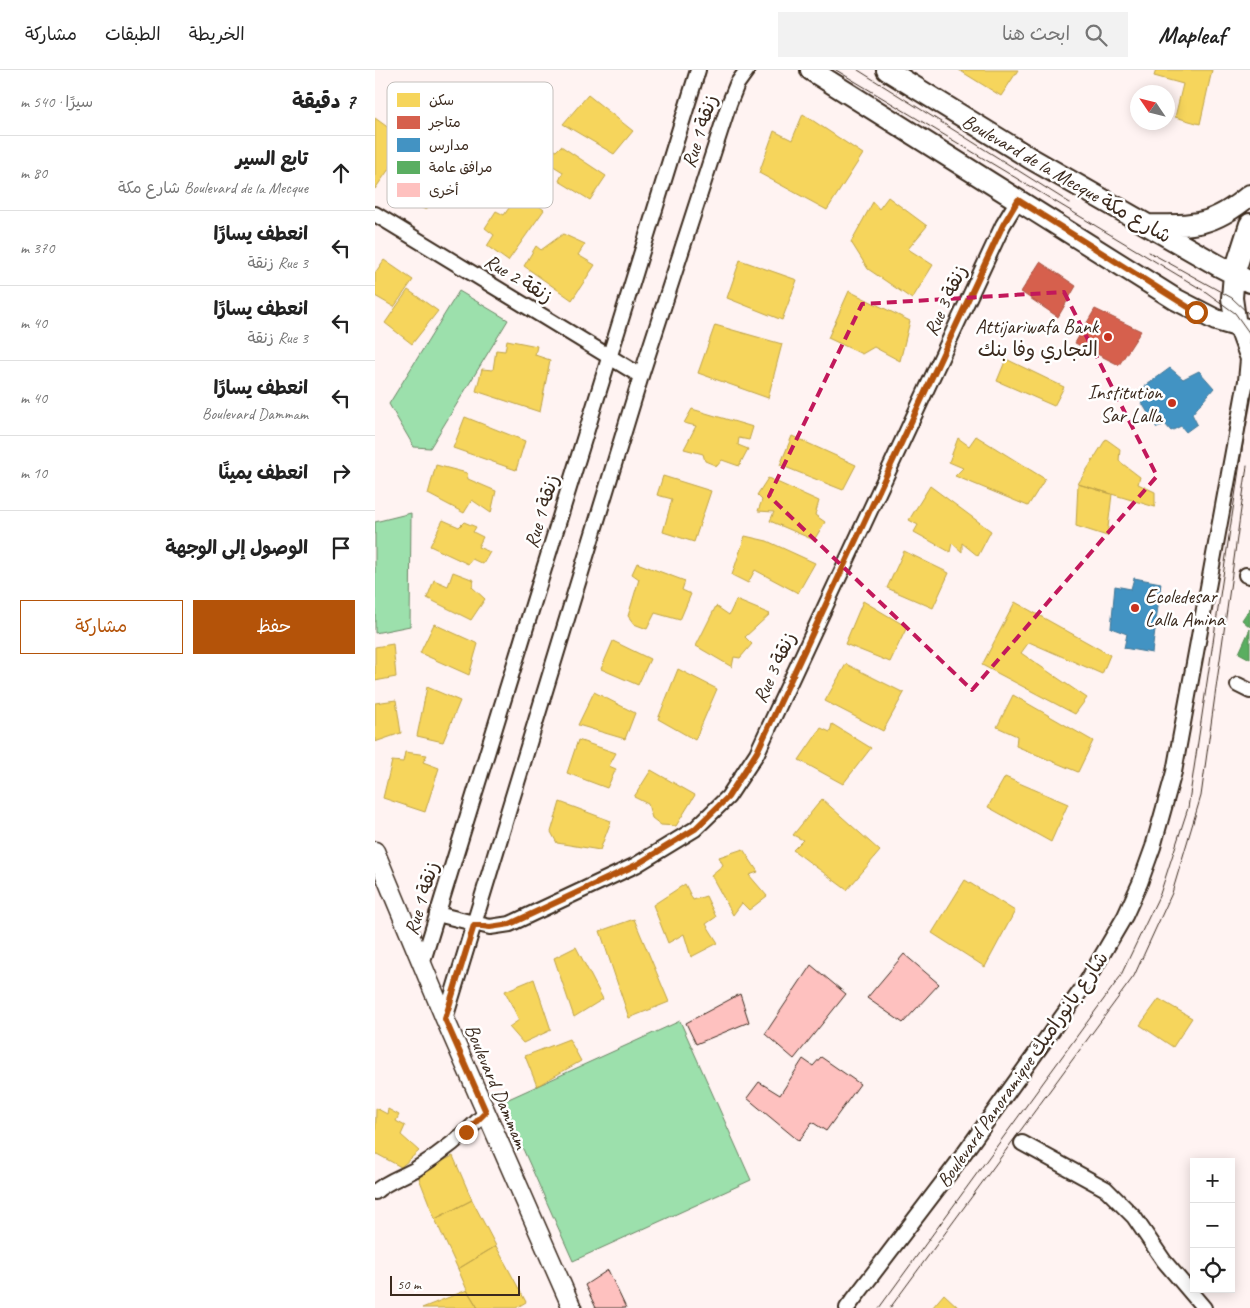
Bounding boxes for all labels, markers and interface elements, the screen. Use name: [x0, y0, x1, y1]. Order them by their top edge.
search box: [778, 12, 1128, 57]
text: Mapleaf: [1158, 20, 1225, 50]
icon: search: [1082, 21, 1110, 49]
text: ابحث هنا: [1002, 22, 1070, 46]
text: مشاركة: [25, 23, 77, 45]
text: الطبقات: [105, 23, 161, 45]
text: الخريطة: [189, 23, 245, 45]
legend: [387, 82, 553, 208]
north arrow: [1130, 85, 1175, 130]
text: 7 دقيقة: [292, 88, 355, 114]
street label: Rue 1 زنقة: [676, 91, 723, 171]
text: سيرًا · 540 m: [20, 92, 93, 112]
text: سكن: [429, 92, 454, 109]
street label: Boulevard de la Mecque شارع مكة: [957, 108, 1176, 250]
text: متاجر: [428, 114, 461, 131]
text: مدارس: [429, 137, 469, 154]
text: تابع السير: [236, 147, 308, 171]
icon: ahead: [327, 159, 355, 187]
text: مرافق عامة: [429, 159, 492, 176]
text: 80 m: [20, 163, 47, 183]
text: Boulevard de la Mecque شارع مكة: [118, 178, 308, 198]
text: أخرى: [429, 182, 459, 199]
text: انعطف يسارًا: [214, 222, 308, 246]
icon: left: [327, 234, 355, 262]
text: 370 m: [20, 238, 54, 258]
street label: Rue 2 زنقة: [480, 248, 558, 309]
text: Rue 3 زنقة: [248, 253, 308, 273]
street label: Rue 3 زنقة: [918, 261, 973, 340]
text: انعطف يسارًا: [214, 297, 308, 321]
route start: [1185, 301, 1208, 324]
icon: left: [327, 309, 355, 337]
text: 40 m: [20, 313, 47, 333]
place label: Attijariwafa Bank التجاري وفا بنك: [975, 314, 1100, 364]
text: Rue 3 زنقة: [248, 328, 308, 348]
marker: Attijariwafa Bank التجاري وفا بنك: [1102, 331, 1114, 343]
text: انعطف يسارًا: [214, 376, 308, 400]
place label: Institution Sar Lalla: [1088, 380, 1164, 428]
icon: left: [327, 384, 355, 412]
text: 40 m: [20, 388, 47, 408]
marker: Institution Sar Lalla: [1166, 397, 1178, 409]
text: Boulevard Dammam: [202, 404, 308, 424]
icon: right: [327, 459, 355, 487]
text: انعطف يمينًا: [219, 461, 308, 485]
text: 10 m: [20, 463, 47, 483]
street label: Rue 1 زنقة: [518, 471, 564, 551]
icon: arrive: [327, 534, 355, 562]
text: الوصول إلى الوجهة: [165, 536, 308, 560]
place label: Ecoledesar Lalla Amina: [1145, 584, 1226, 632]
button: مشاركة: [20, 600, 183, 654]
button: حفظ: [193, 600, 355, 654]
marker: Ecoledesar Lalla Amina: [1129, 602, 1141, 614]
street label: Rue 3 زنقة: [747, 628, 802, 707]
street label: Rue 1 زنقة: [398, 858, 444, 938]
street label: Boulevard Panoramique شارع بانوراميك: [931, 946, 1115, 1193]
street label: Boulevard Dammam: [459, 1020, 535, 1154]
route end: [455, 1121, 478, 1144]
map controls: [1190, 1158, 1235, 1293]
button: +: [1190, 1158, 1235, 1203]
button: −: [1190, 1203, 1235, 1248]
button: locate: [1190, 1248, 1235, 1293]
scale bar: [390, 1273, 520, 1296]
text: 50 m: [397, 1276, 421, 1293]

